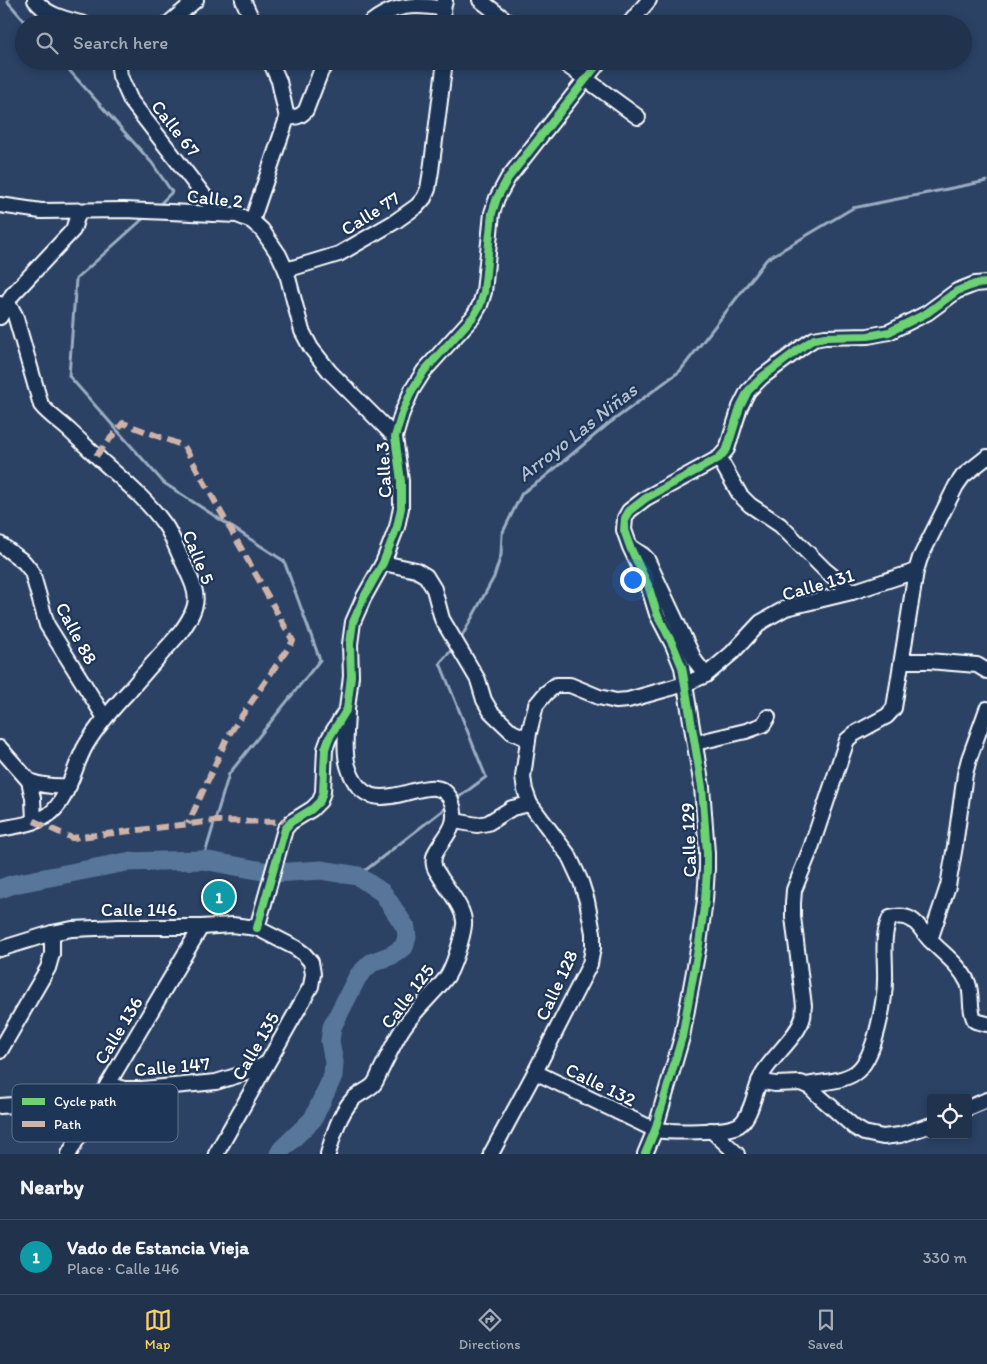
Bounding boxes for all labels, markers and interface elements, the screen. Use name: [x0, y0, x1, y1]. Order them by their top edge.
search box: [15, 15, 972, 70]
icon: search: [33, 29, 61, 57]
text: Search here: [73, 31, 168, 54]
street label: Calle 67: [146, 95, 205, 161]
street label: Calle 2: [186, 184, 244, 213]
street label: Calle 77: [337, 186, 404, 240]
water label: Arroyo Las Niñas: [512, 377, 642, 486]
street label: Calle 3: [371, 441, 396, 499]
street label: Calle 5: [177, 527, 220, 588]
street label: Calle 131: [779, 563, 857, 606]
your location: [620, 567, 646, 593]
street label: Calle 88: [51, 598, 102, 668]
street label: Calle 129: [676, 802, 701, 878]
pin: 1: [203, 878, 235, 916]
street label: Calle 146: [101, 898, 177, 921]
street label: Calle 128: [530, 946, 583, 1024]
street label: Calle 125: [376, 959, 439, 1033]
street label: Calle 136: [89, 992, 148, 1068]
street label: Calle 135: [227, 1008, 284, 1085]
street label: Calle 147: [133, 1052, 211, 1081]
street label: Calle 132: [562, 1058, 640, 1111]
legend: [12, 1084, 178, 1142]
text: Cycle path: [54, 1093, 117, 1110]
map controls: [927, 1094, 972, 1139]
button: locate: [927, 1094, 972, 1139]
text: Path: [54, 1116, 81, 1133]
text: Nearby: [20, 1174, 84, 1199]
text: Vado de Estancia Vieja: [67, 1236, 249, 1259]
text: 1: [32, 1248, 40, 1267]
text: 330 m: [923, 1248, 967, 1267]
text: Place · Calle 146: [67, 1259, 179, 1278]
tab: Map: [144, 1306, 172, 1353]
tab: Directions: [459, 1306, 520, 1353]
tab: Saved: [808, 1306, 843, 1353]

